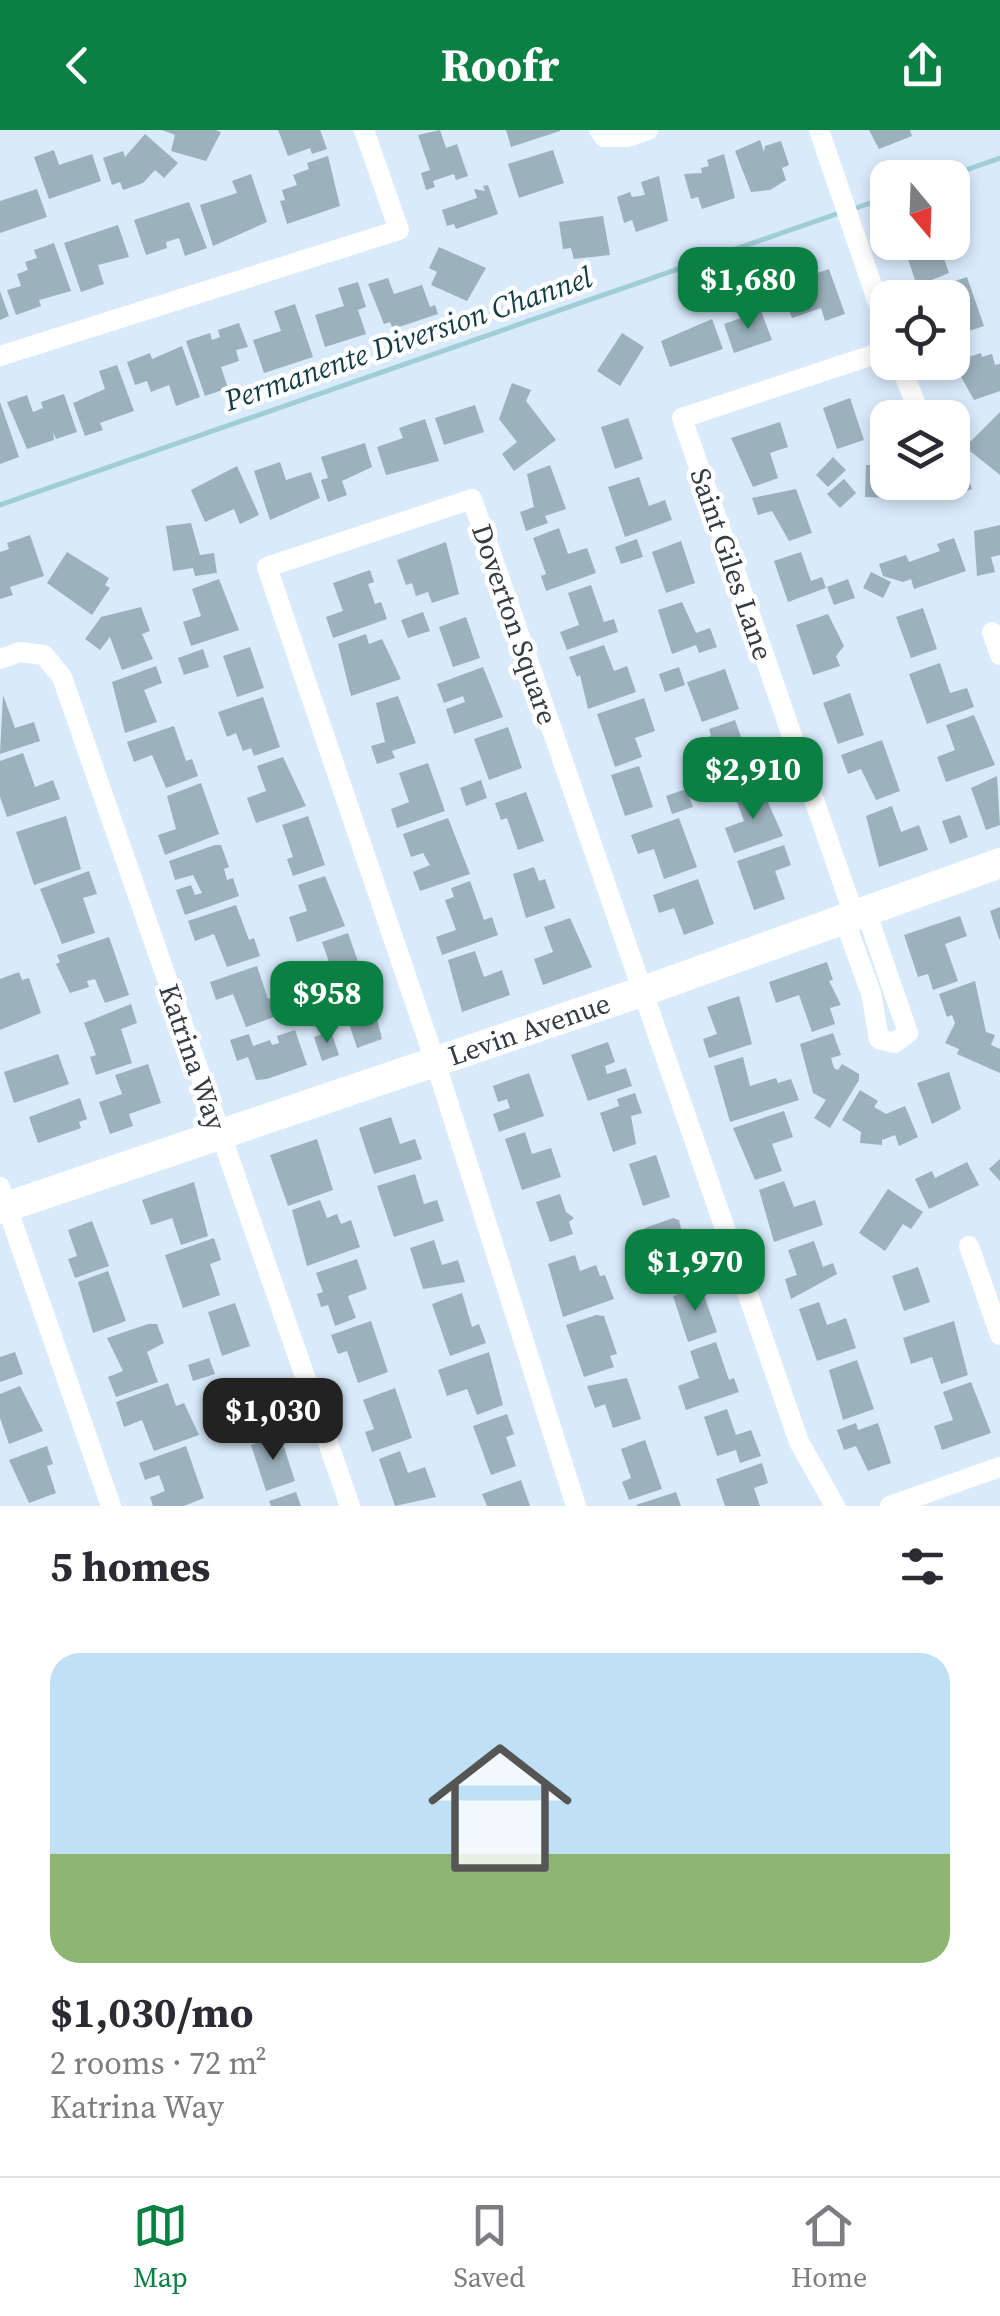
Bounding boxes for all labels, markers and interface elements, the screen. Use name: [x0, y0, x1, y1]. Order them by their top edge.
text: Roofr: [441, 34, 559, 96]
icon: back: [50, 38, 105, 93]
icon: share: [895, 38, 950, 93]
north arrow: [870, 160, 970, 260]
map controls: [870, 160, 970, 500]
pin: $1,680: [667, 247, 829, 332]
water label: Permanente Diversion Channel: [218, 256, 598, 421]
text: $1,680: [700, 257, 796, 301]
button: locate: [870, 280, 970, 380]
button: layers: [870, 400, 970, 500]
street label: Saint Giles Lane: [681, 463, 783, 665]
street label: Doverton Square: [463, 519, 567, 729]
pin: $2,910: [672, 737, 834, 822]
text: $2,910: [705, 747, 801, 791]
pin: $958: [268, 961, 386, 1046]
text: $958: [292, 971, 362, 1015]
street label: Katrina Way: [150, 979, 236, 1136]
street label: Levin Avenue: [443, 984, 615, 1074]
pin: $1,970: [614, 1229, 776, 1314]
text: $1,970: [647, 1239, 743, 1283]
pin: $1,030: [192, 1378, 354, 1463]
text: $1,030: [225, 1388, 321, 1432]
text: 5 homes: [50, 1537, 210, 1595]
icon: filters: [895, 1539, 950, 1594]
icon: home: [410, 1718, 590, 1898]
text: $1,030/mo: [50, 1983, 253, 2041]
text: 2 rooms · 72 m²: [50, 2041, 267, 2085]
text: Katrina Way: [50, 2085, 224, 2129]
tab: Map: [133, 2198, 188, 2296]
tab: Saved: [453, 2198, 525, 2296]
tab: Home: [791, 2198, 867, 2296]

